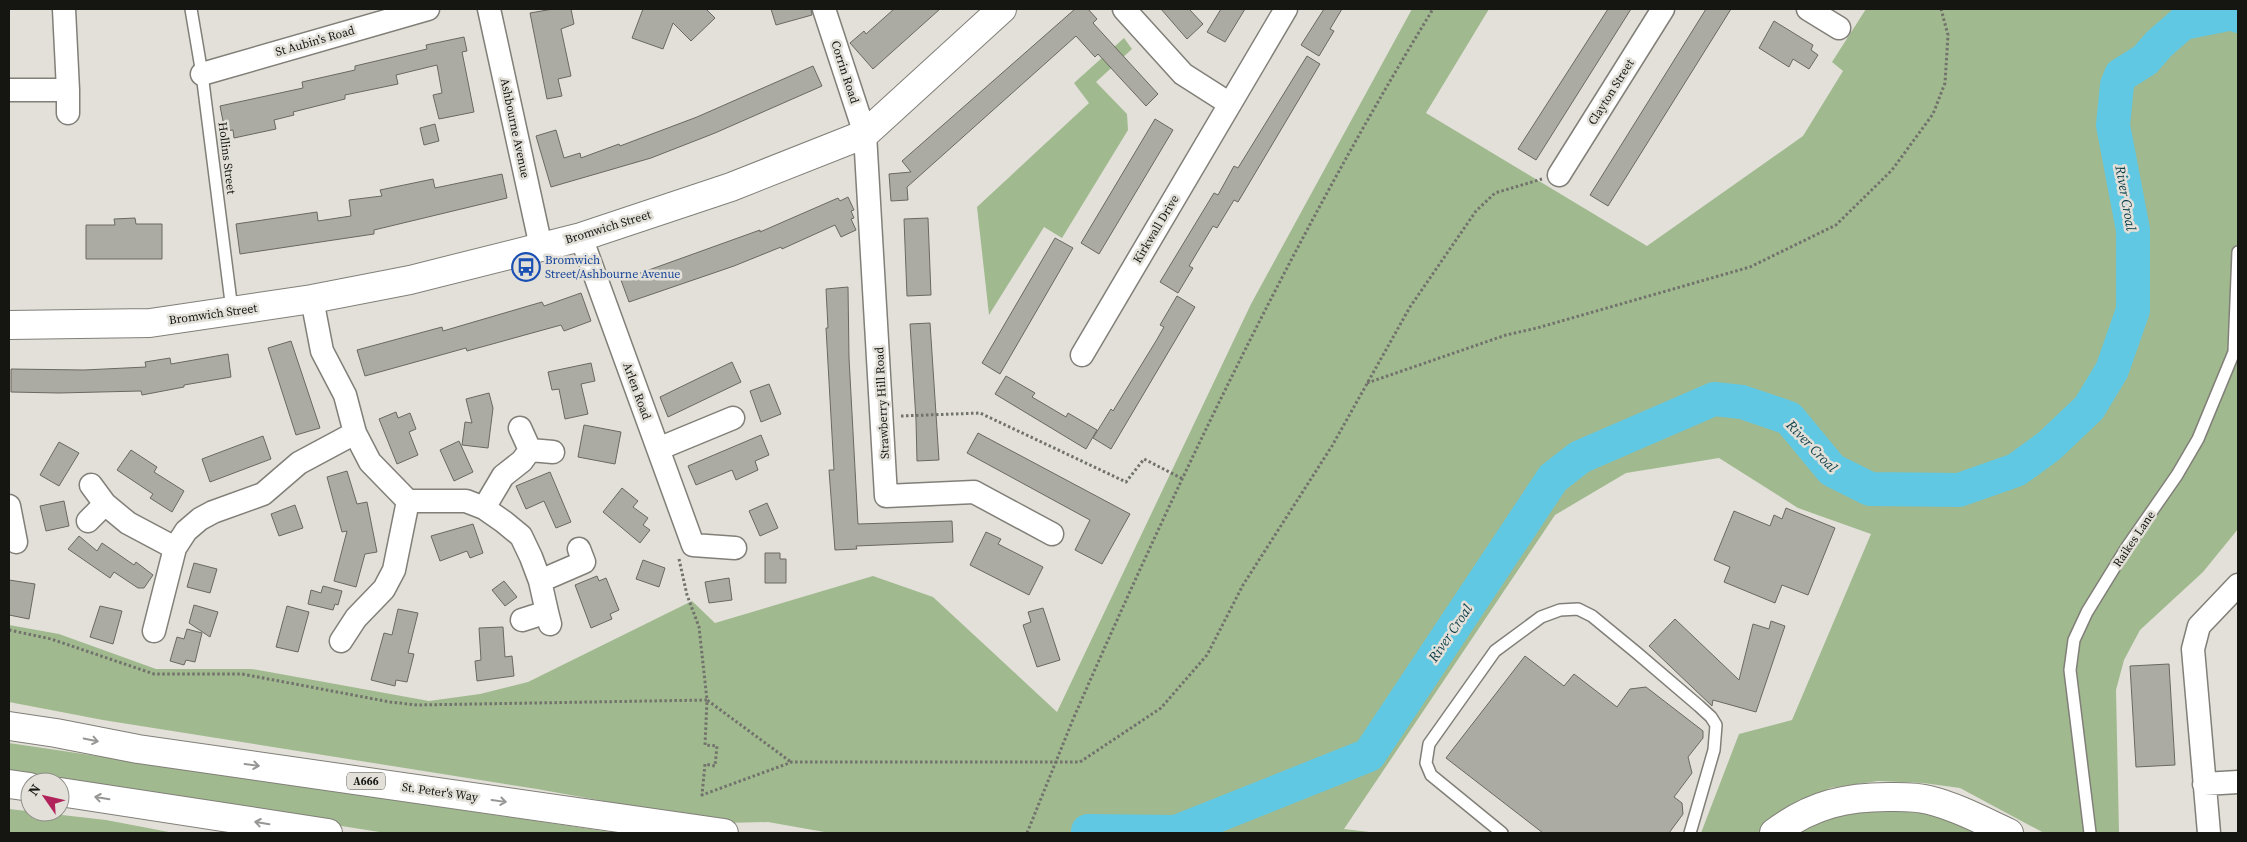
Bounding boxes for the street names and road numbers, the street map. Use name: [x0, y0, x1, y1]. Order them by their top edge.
street label: St Aubin's Road: [274, 22, 357, 60]
street label: Corrin Road: [827, 39, 863, 106]
street label: Clayton Street: [1584, 56, 1638, 128]
street label: Ashbourne Avenue: [497, 77, 533, 179]
street label: Hollins Street: [215, 121, 239, 195]
street label: Kirkwall Drive: [1129, 192, 1183, 266]
street label: Bromwich Street: [563, 206, 653, 248]
street label: Bromwich Street: [168, 300, 258, 328]
street label: Strawberry Hill Road: [871, 346, 893, 459]
street label: Arlen Road: [619, 360, 655, 422]
street label: Raikes Lane: [2109, 508, 2159, 570]
road number: A666: [347, 772, 385, 789]
street label: St. Peter's Way: [401, 779, 480, 805]

